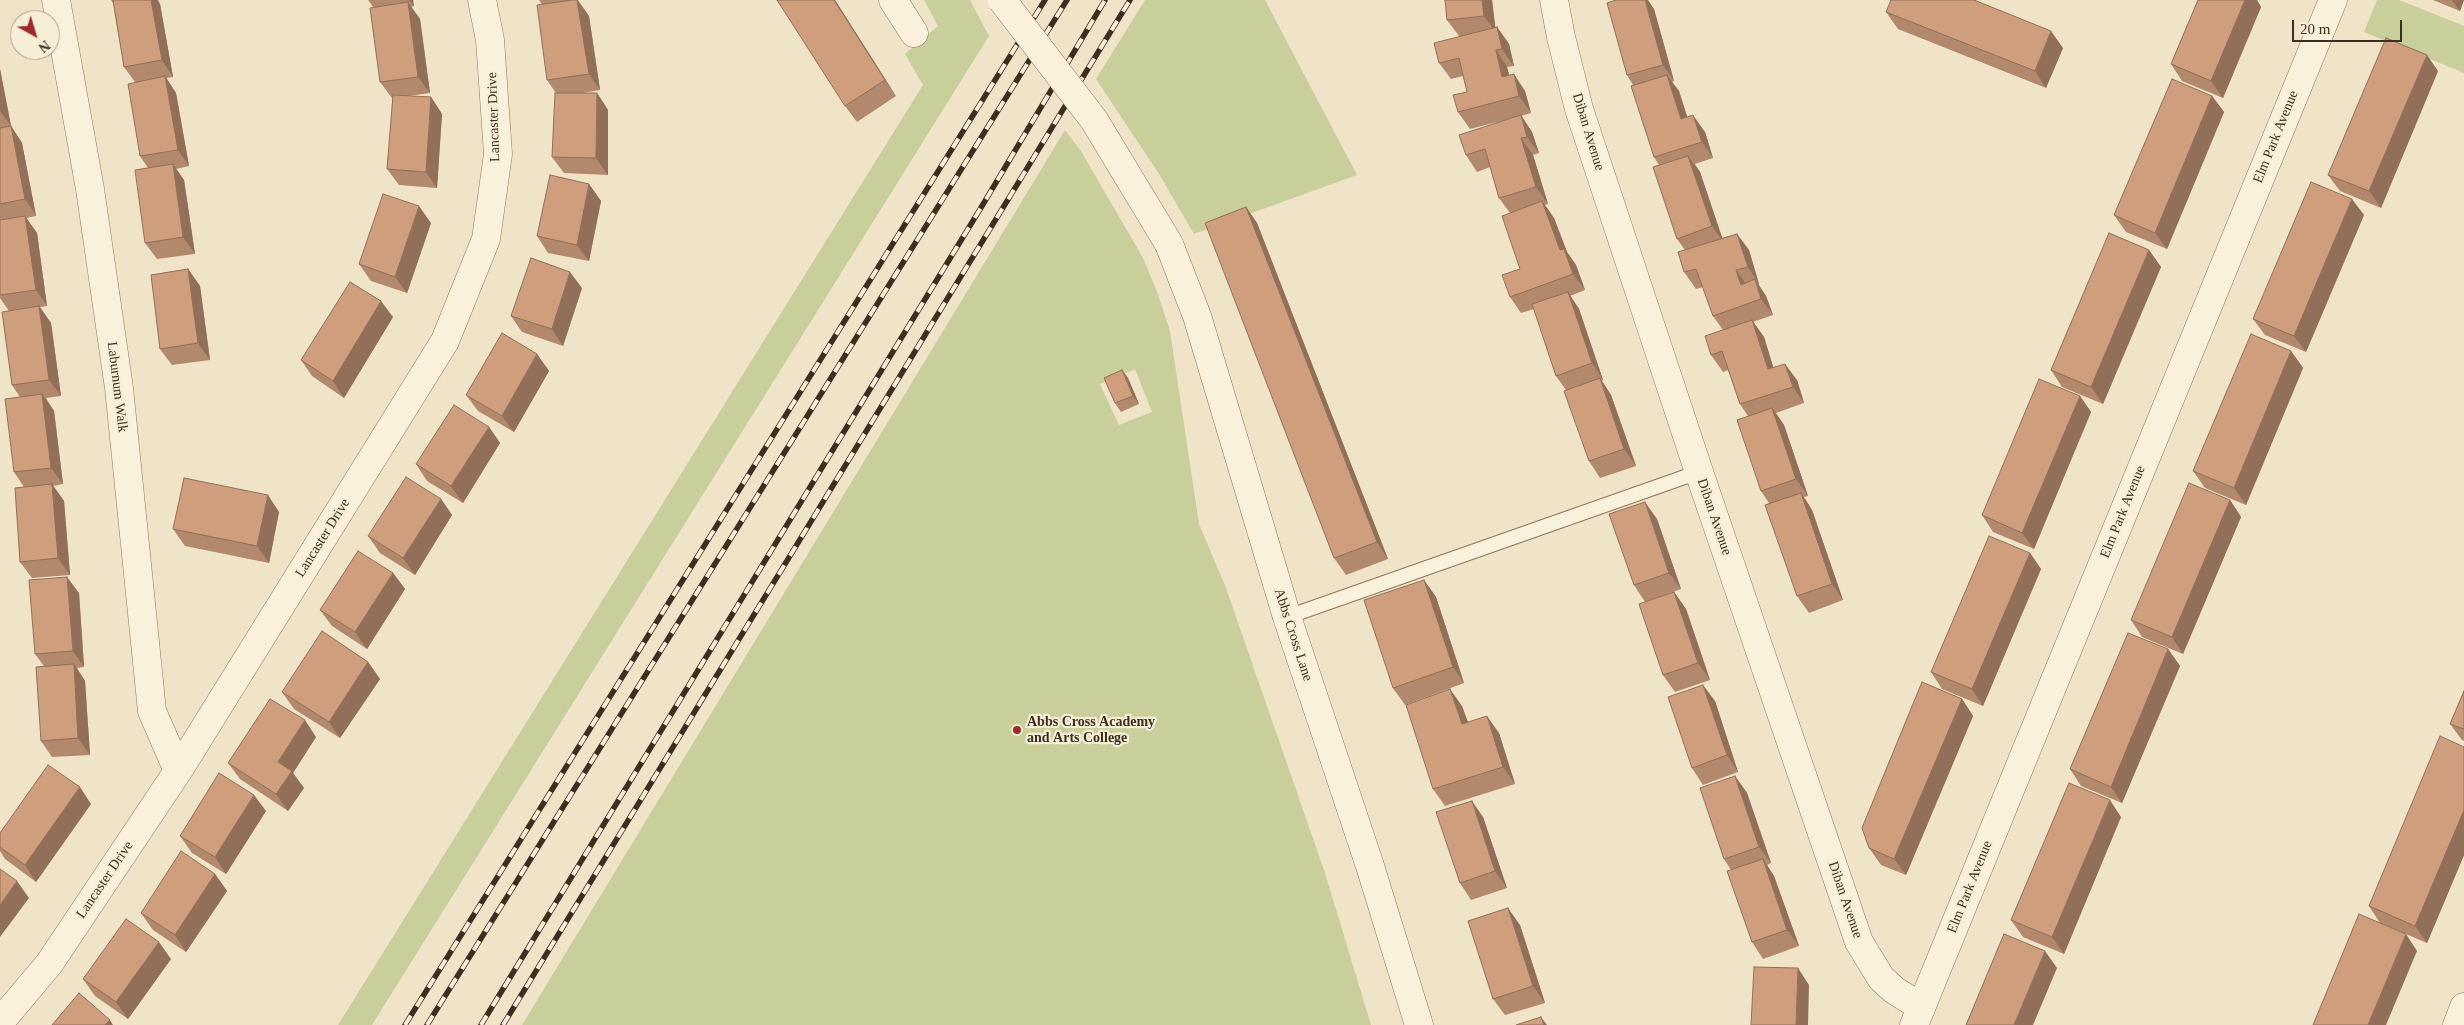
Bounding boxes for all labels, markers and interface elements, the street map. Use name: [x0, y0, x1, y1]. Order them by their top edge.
north arrow: [10, 10, 60, 60]
scale bar: [2294, 10, 2404, 42]
text: 20 m: [2300, 21, 2330, 37]
text: N: [35, 37, 53, 55]
street label: Lancaster Drive: [484, 72, 504, 162]
street label: Elm Park Avenue: [2250, 88, 2302, 186]
street label: Diban Avenue: [1568, 91, 1608, 173]
street label: Laburnum Walk: [103, 341, 131, 433]
street label: Elm Park Avenue: [2097, 463, 2149, 561]
street label: Diban Avenue: [1693, 476, 1735, 558]
street label: Lancaster Drive: [292, 495, 354, 581]
street label: Abbs Cross Lane: [1270, 587, 1316, 683]
place label: Abbs Cross Academy and Arts College: [1027, 714, 1155, 746]
marker: Abbs Cross Academy and Arts College: [1011, 724, 1023, 736]
street label: Lancaster Drive: [73, 838, 137, 922]
street label: Elm Park Avenue: [1944, 838, 1996, 936]
street label: Diban Avenue: [1824, 859, 1866, 941]

